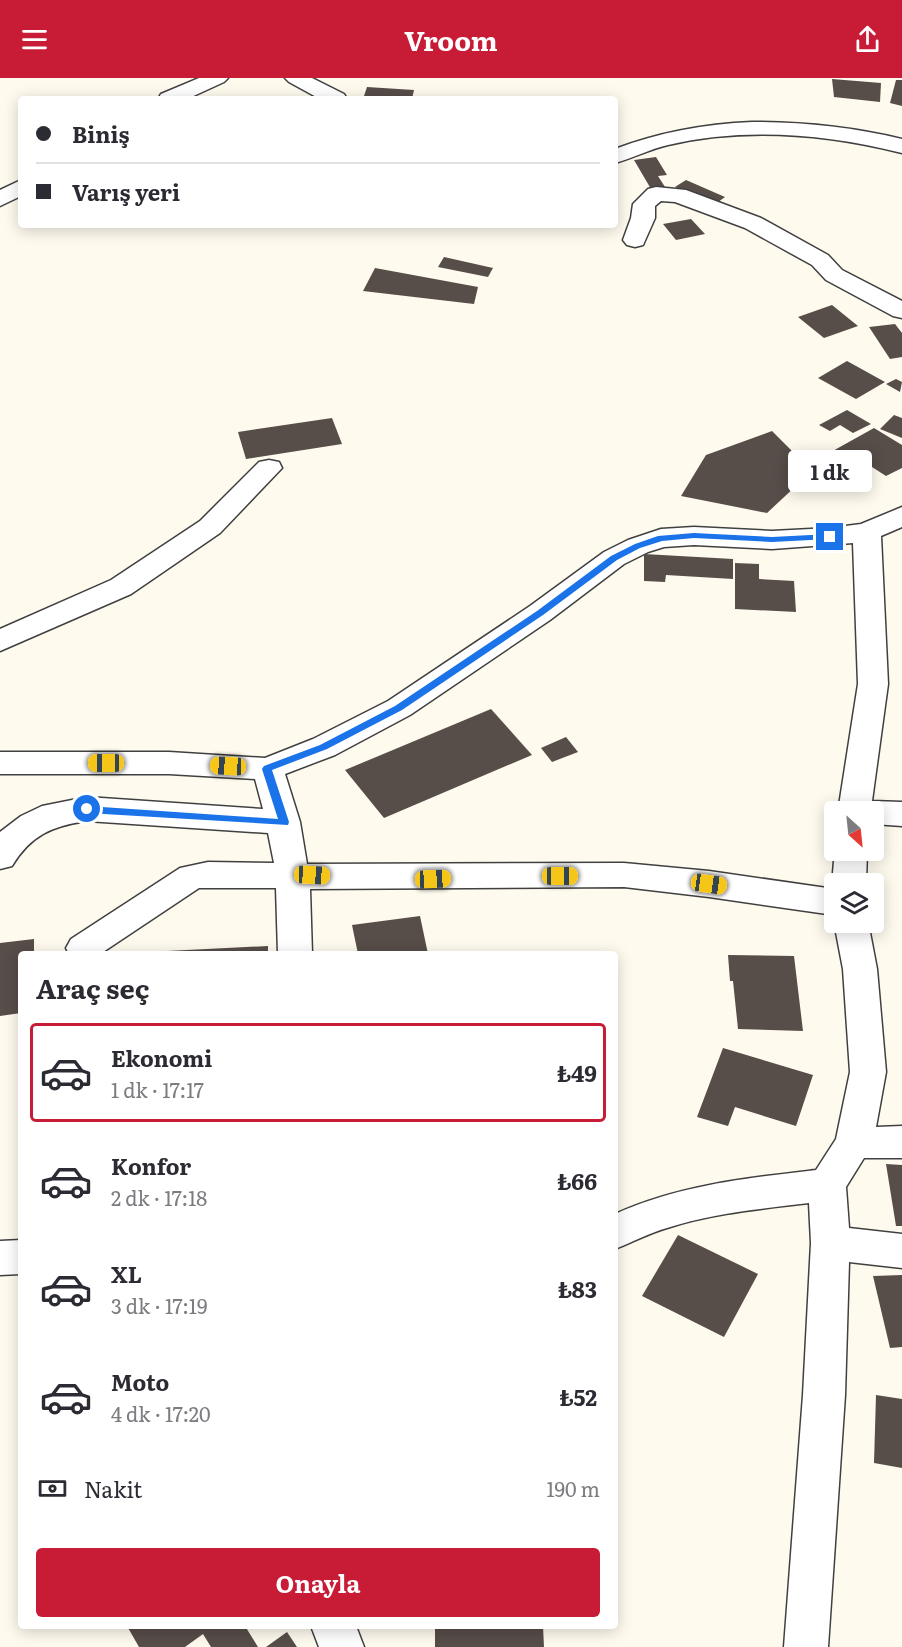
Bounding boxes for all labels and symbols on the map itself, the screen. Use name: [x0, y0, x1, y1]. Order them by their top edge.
callout: 1 dk: [788, 450, 872, 492]
route end: [816, 523, 843, 550]
car: [88, 754, 124, 772]
car: [210, 756, 246, 776]
route start: [73, 795, 100, 822]
north arrow: [824, 801, 884, 861]
car: [294, 865, 330, 885]
car: [542, 867, 578, 885]
car: [415, 869, 451, 889]
car: [690, 873, 728, 895]

